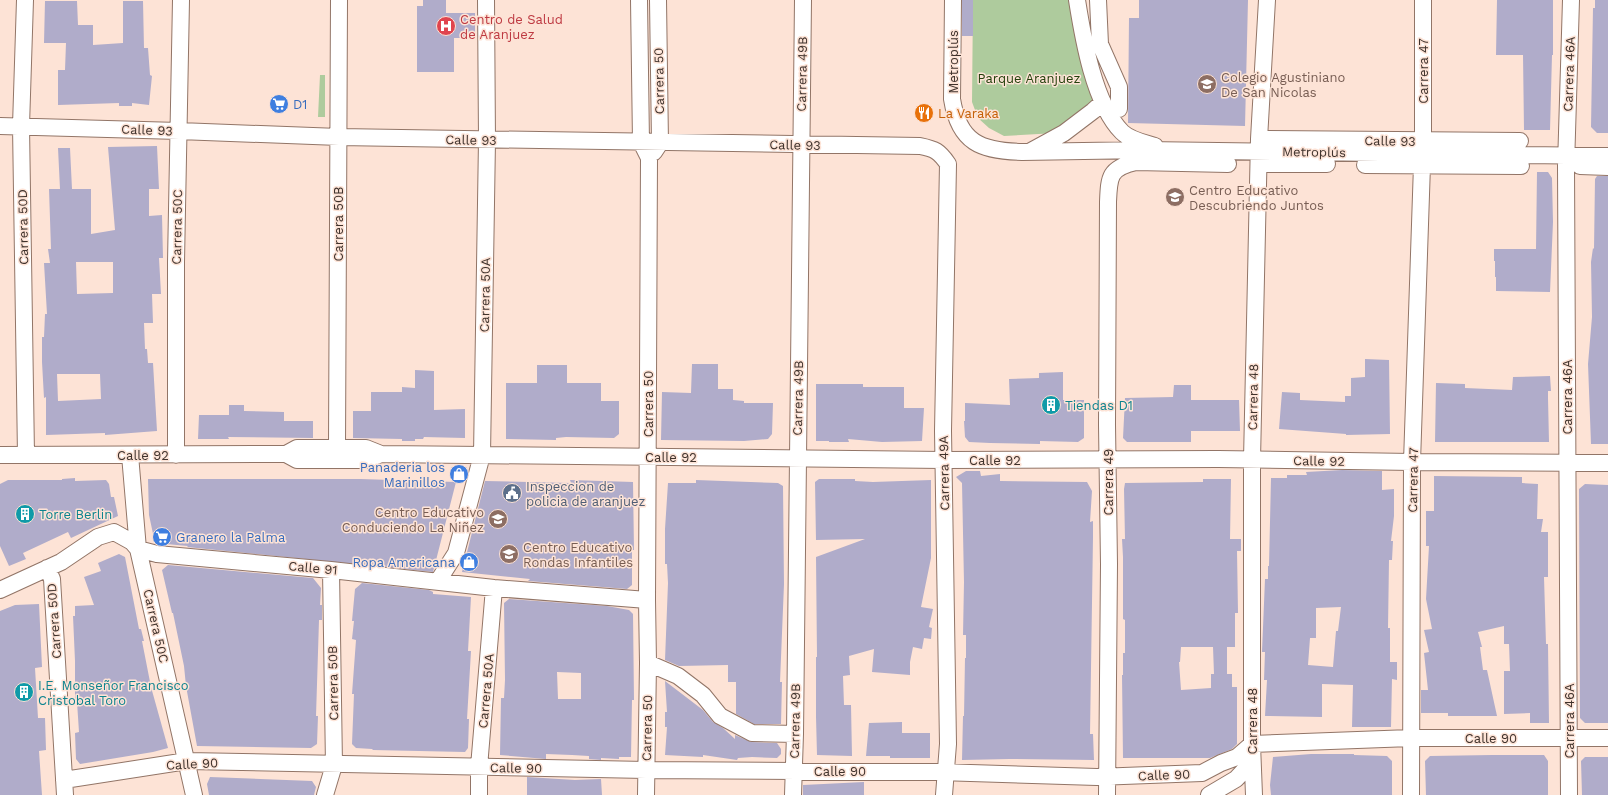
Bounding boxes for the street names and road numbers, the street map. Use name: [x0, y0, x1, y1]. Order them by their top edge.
street label: Metroplús: [946, 30, 961, 94]
street label: Carrera 49B: [794, 36, 810, 112]
street label: Carrera 46A: [1560, 36, 1578, 112]
street label: Carrera 47: [1416, 38, 1431, 104]
street label: Carrera 50: [651, 48, 667, 114]
street label: Calle 93: [121, 122, 173, 138]
street label: Calle 93: [445, 132, 497, 148]
street label: Calle 93: [1364, 133, 1416, 149]
street label: Calle 93: [769, 137, 821, 153]
street label: Metroplús: [1282, 144, 1346, 160]
street label: Carrera 50B: [331, 187, 346, 261]
street label: Carrera 50D: [15, 189, 31, 265]
street label: Carrera 50C: [169, 189, 185, 265]
street label: Carrera 50A: [477, 257, 493, 333]
street label: Carrera 46A: [1560, 359, 1575, 435]
street label: Carrera 49B: [790, 360, 806, 436]
street label: Carrera 48: [1245, 363, 1261, 431]
street label: Carrera 50: [641, 371, 656, 437]
street label: Carrera 49A: [936, 435, 952, 511]
street label: Carrera 47: [1405, 447, 1421, 513]
street label: Calle 92: [117, 448, 169, 463]
street label: Carrera 49: [1101, 449, 1116, 515]
street label: Calle 92: [645, 450, 697, 465]
street label: Calle 92: [969, 453, 1021, 468]
street label: Calle 92: [1293, 453, 1345, 469]
street label: Calle 91: [288, 558, 338, 578]
street label: Carrera 50D: [44, 583, 64, 659]
street label: Carrera 50C: [140, 588, 172, 664]
street label: Carrera 50B: [325, 645, 341, 721]
street label: Carrera 50A: [475, 653, 497, 729]
street label: Carrera 49B: [787, 683, 803, 759]
street label: Carrera 46A: [1562, 683, 1577, 759]
street label: Carrera 48: [1245, 688, 1260, 754]
street label: Carrera 50: [639, 695, 655, 761]
street label: Calle 90: [1465, 731, 1517, 746]
street label: Calle 90: [166, 755, 218, 773]
street label: Calle 90: [490, 760, 542, 776]
street label: Calle 90: [814, 764, 866, 779]
street label: Calle 90: [1138, 767, 1190, 783]

